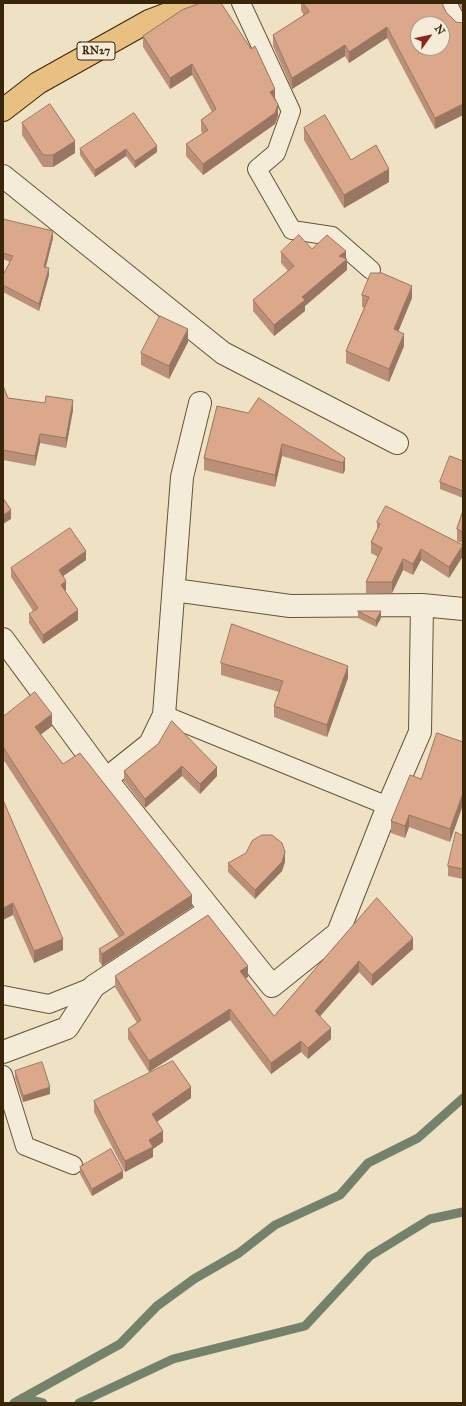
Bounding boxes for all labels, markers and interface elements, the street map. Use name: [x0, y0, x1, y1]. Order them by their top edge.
north arrow: [410, 16, 450, 56]
text: N: [432, 22, 448, 37]
road number: RN27: [77, 42, 115, 60]

